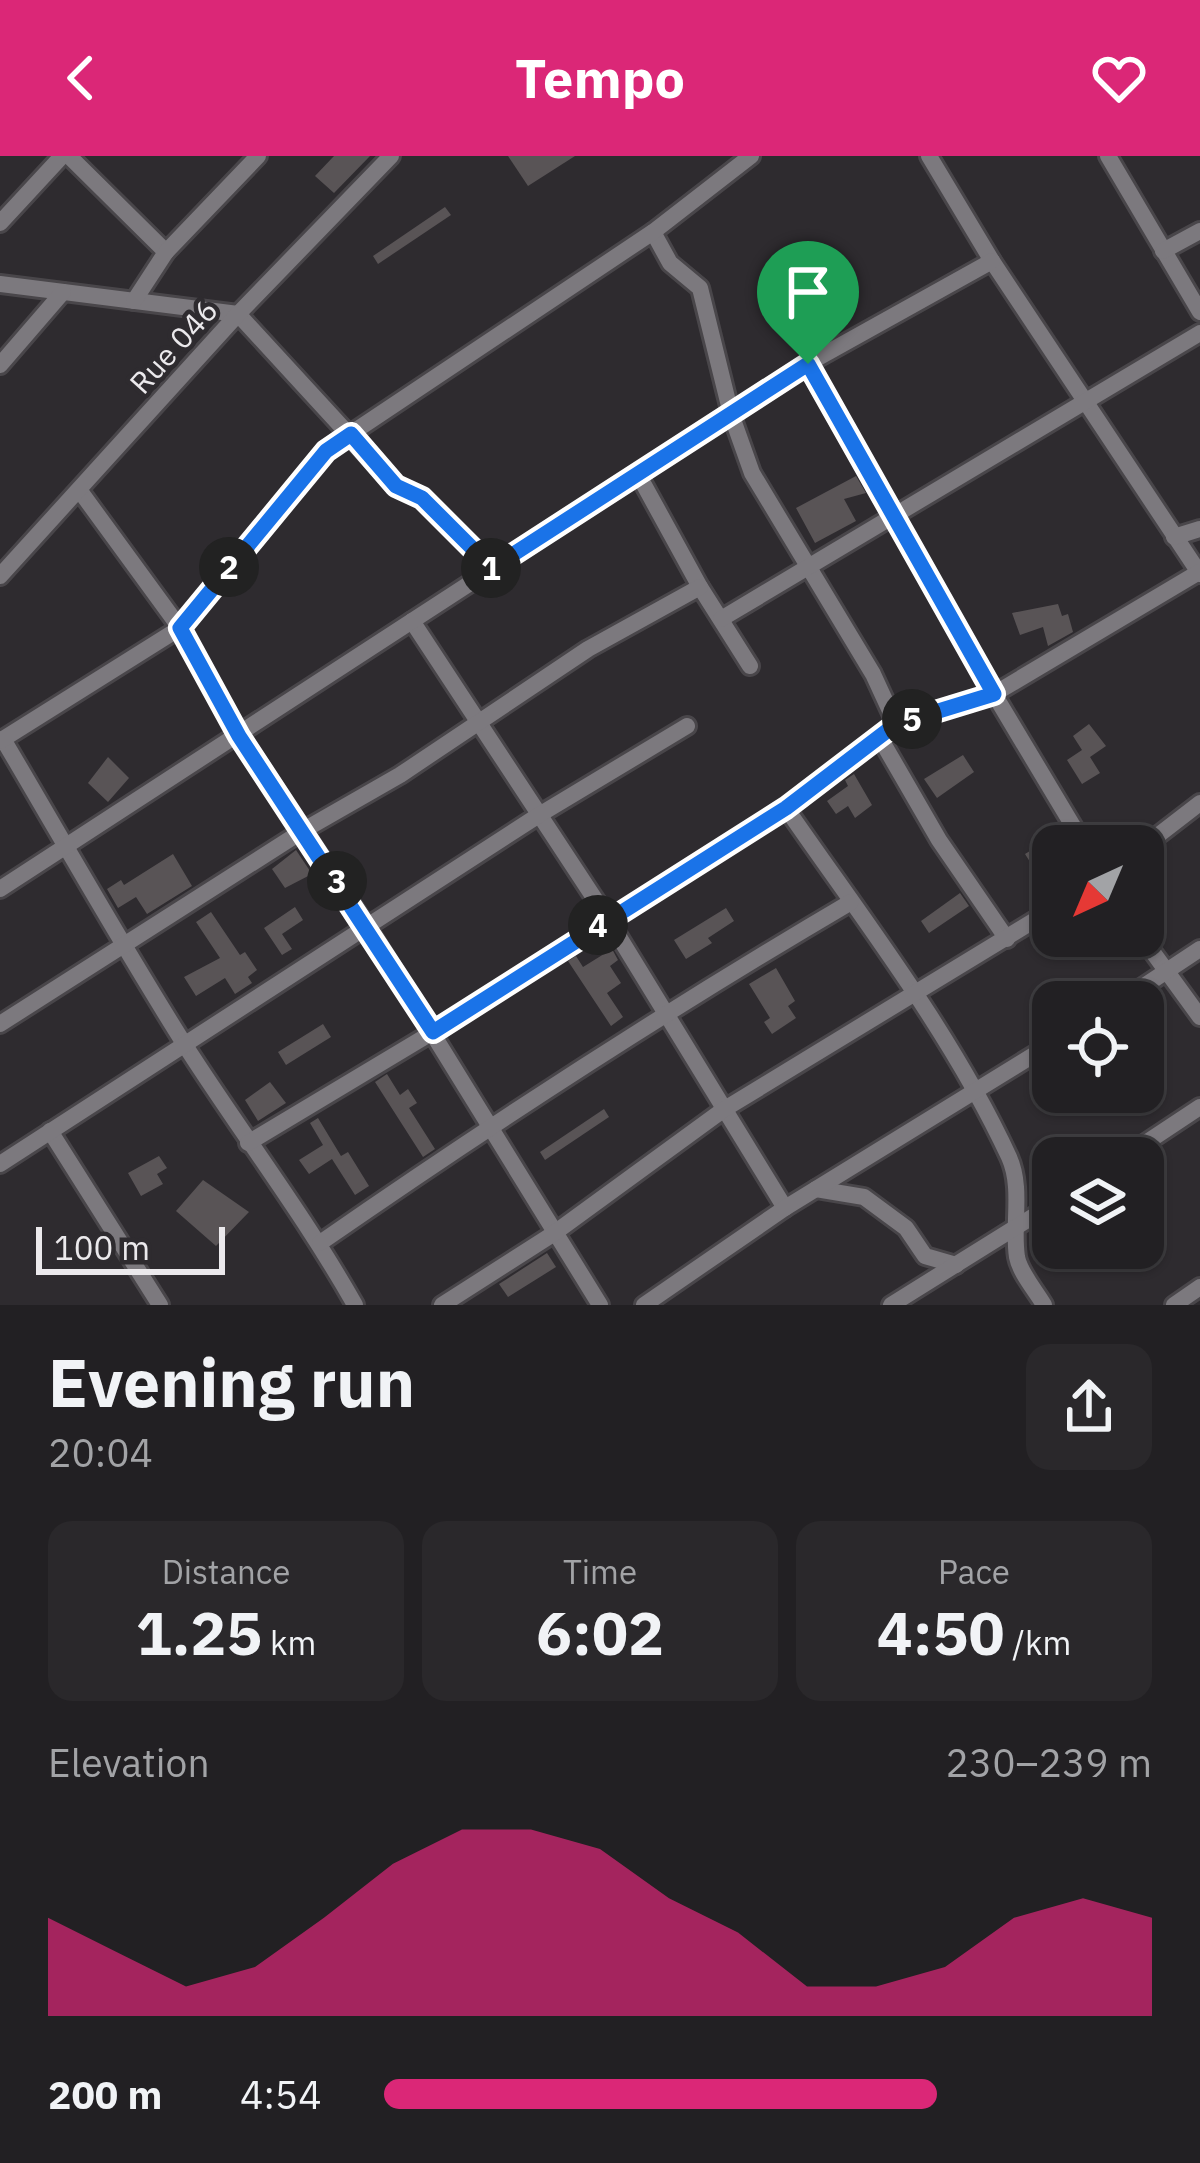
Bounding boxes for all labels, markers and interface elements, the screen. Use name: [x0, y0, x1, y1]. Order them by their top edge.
text: Tempo: [515, 43, 685, 113]
icon: back: [48, 45, 114, 111]
icon: heart: [1086, 45, 1152, 111]
pin: [757, 241, 859, 364]
icon: arrive: [775, 259, 841, 325]
street label: Rue 046: [120, 291, 226, 401]
pin: 2: [199, 537, 259, 597]
pin: 1: [461, 538, 521, 598]
text: 2: [219, 545, 239, 588]
text: 1: [481, 546, 501, 589]
pin: 5: [882, 689, 942, 749]
text: 5: [902, 697, 922, 740]
north arrow: [1032, 825, 1164, 957]
map controls: [1032, 825, 1164, 1269]
pin: 3: [307, 851, 367, 911]
text: 3: [327, 859, 347, 902]
pin: 4: [568, 895, 628, 955]
text: 4: [588, 903, 608, 946]
button: locate: [1032, 981, 1164, 1113]
button: layers: [1032, 1137, 1164, 1269]
scale bar: [36, 1221, 225, 1274]
text: 100 m: [54, 1226, 150, 1269]
text: Evening run: [48, 1339, 415, 1425]
button: share: [1026, 1344, 1152, 1470]
text: 20:04: [48, 1427, 153, 1478]
text: Distance: [162, 1550, 290, 1593]
text: Time: [563, 1550, 637, 1593]
text: Pace: [938, 1550, 1010, 1593]
text: 1.25: [136, 1593, 262, 1672]
text: 6:02: [536, 1593, 664, 1672]
text: 4:50: [877, 1593, 1005, 1672]
text: km: [262, 1621, 316, 1664]
text: /km: [1005, 1621, 1071, 1664]
text: Elevation: [48, 1737, 210, 1788]
text: 230–239 m: [945, 1737, 1152, 1788]
text: 200 m: [48, 2069, 162, 2120]
text: 4:54: [240, 2069, 322, 2120]

